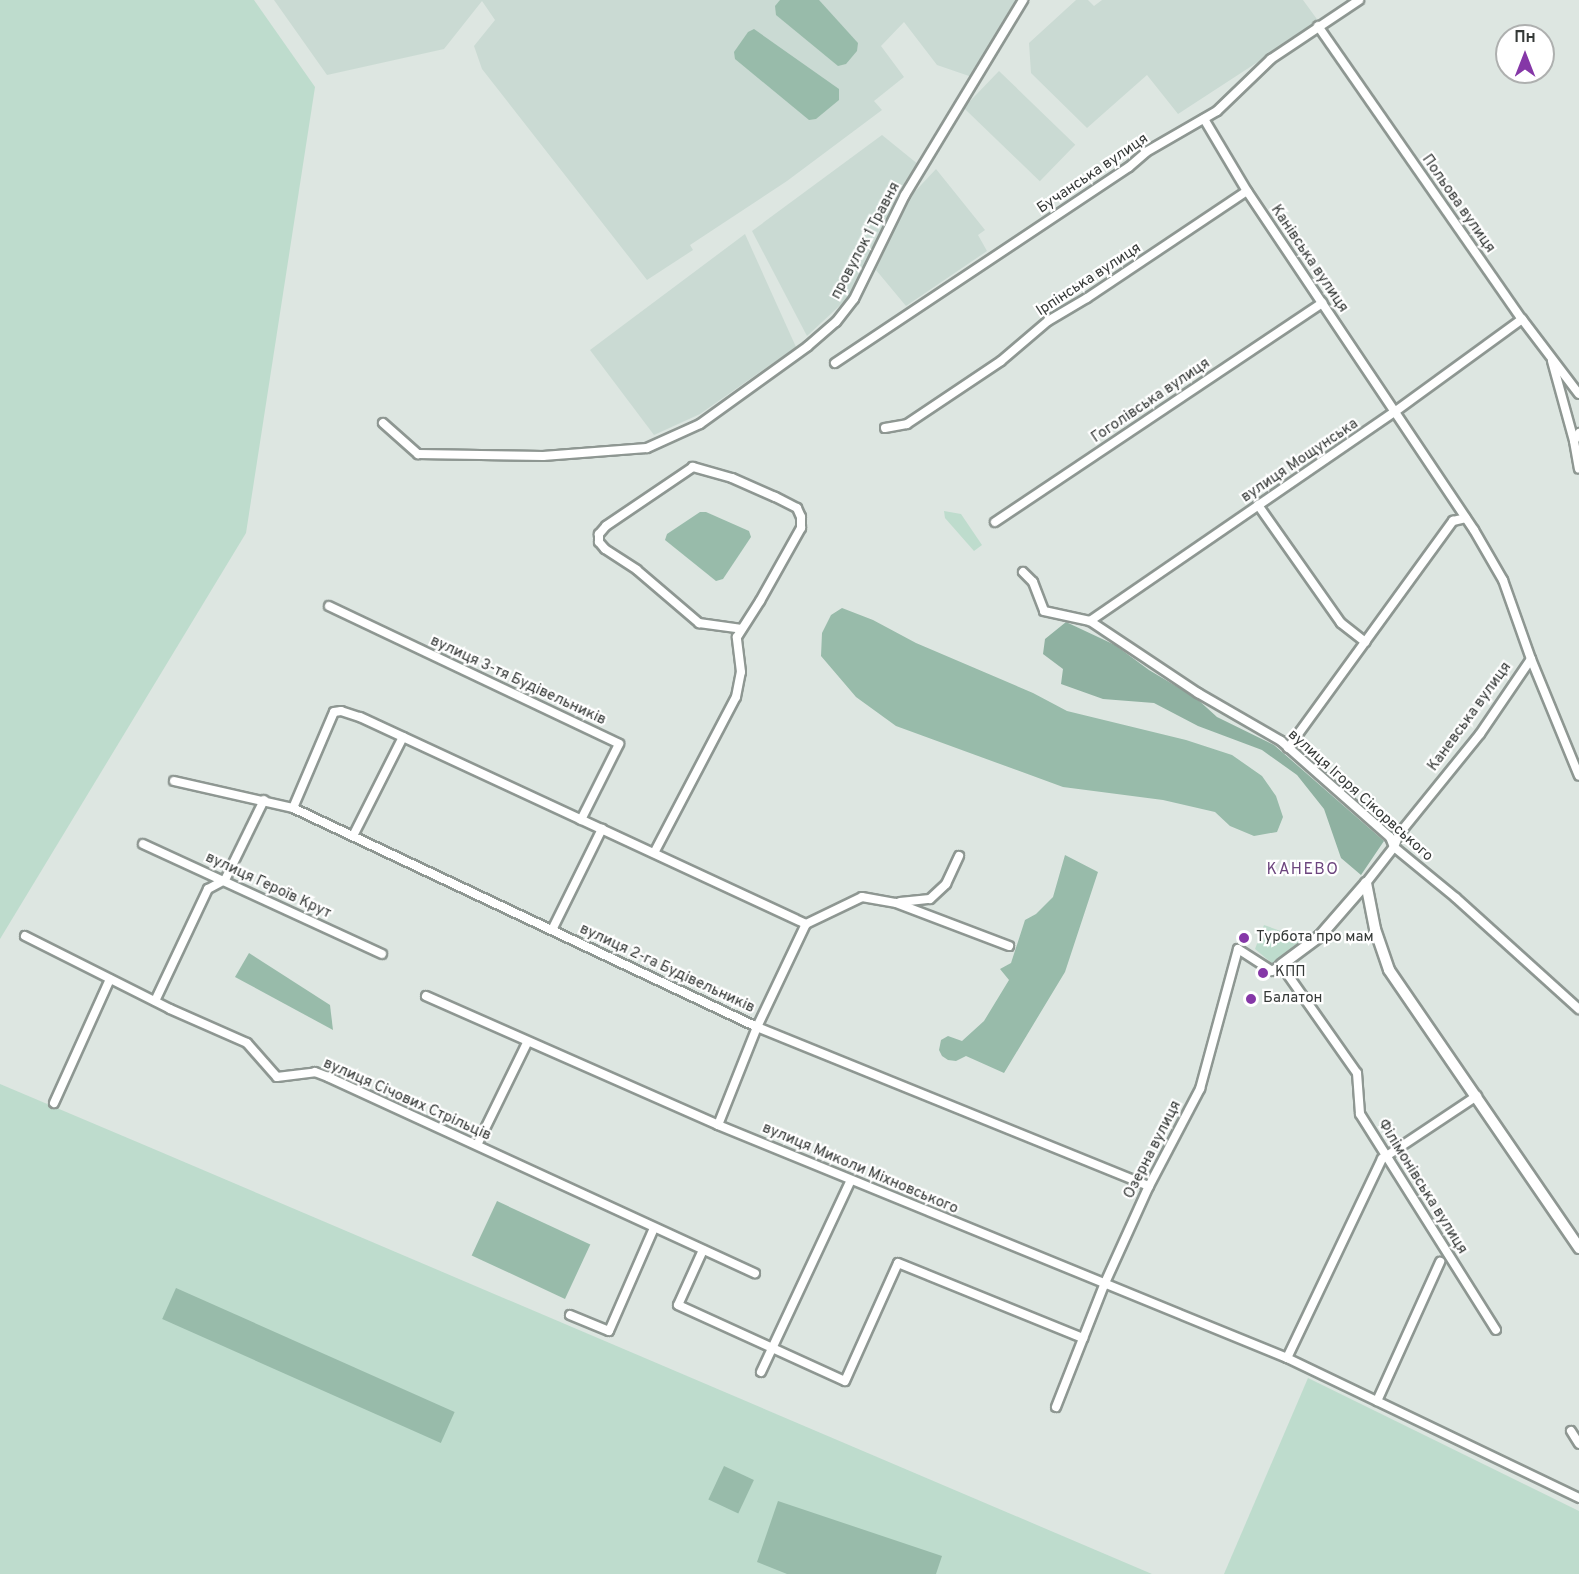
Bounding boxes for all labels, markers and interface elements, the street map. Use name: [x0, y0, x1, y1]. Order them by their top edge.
north arrow: [1495, 24, 1555, 84]
text: Пн: [1514, 28, 1536, 48]
street label: Бучанська вулиця: [1034, 130, 1152, 218]
street label: Польова вулиця: [1417, 151, 1499, 257]
street label: провулок 1 Травня: [827, 179, 905, 303]
street label: Канівська вулиця: [1266, 202, 1352, 316]
street label: Ірпінська вулиця: [1033, 239, 1145, 321]
street label: Гоголівська вулиця: [1088, 355, 1214, 447]
street label: вулиця Мощунська: [1238, 415, 1362, 507]
street label: вулиця 3-тя Будівельників: [427, 632, 609, 730]
street label: Каневська вулиця: [1424, 659, 1516, 775]
street label: вулиця Ігоря Сікорвського: [1284, 726, 1436, 866]
street label: вулиця Героїв Крут: [202, 849, 334, 923]
district label: КАНЕВО: [1266, 860, 1340, 880]
street label: вулиця 2-га Будівельників: [577, 920, 757, 1018]
place label: Турбота про мам: [1256, 929, 1374, 947]
marker: Турбота про мам: [1237, 931, 1251, 945]
place label: КПП: [1275, 964, 1306, 982]
marker: КПП: [1256, 966, 1270, 980]
place label: Балатон: [1263, 990, 1322, 1008]
marker: Балатон: [1244, 992, 1258, 1006]
street label: вулиця Січових Стрільців: [320, 1055, 494, 1145]
street label: Озерна вулиця: [1121, 1098, 1185, 1202]
street label: Філімонівська вулиця: [1373, 1116, 1471, 1258]
street label: вулиця Миколи Міхновського: [759, 1119, 961, 1219]

